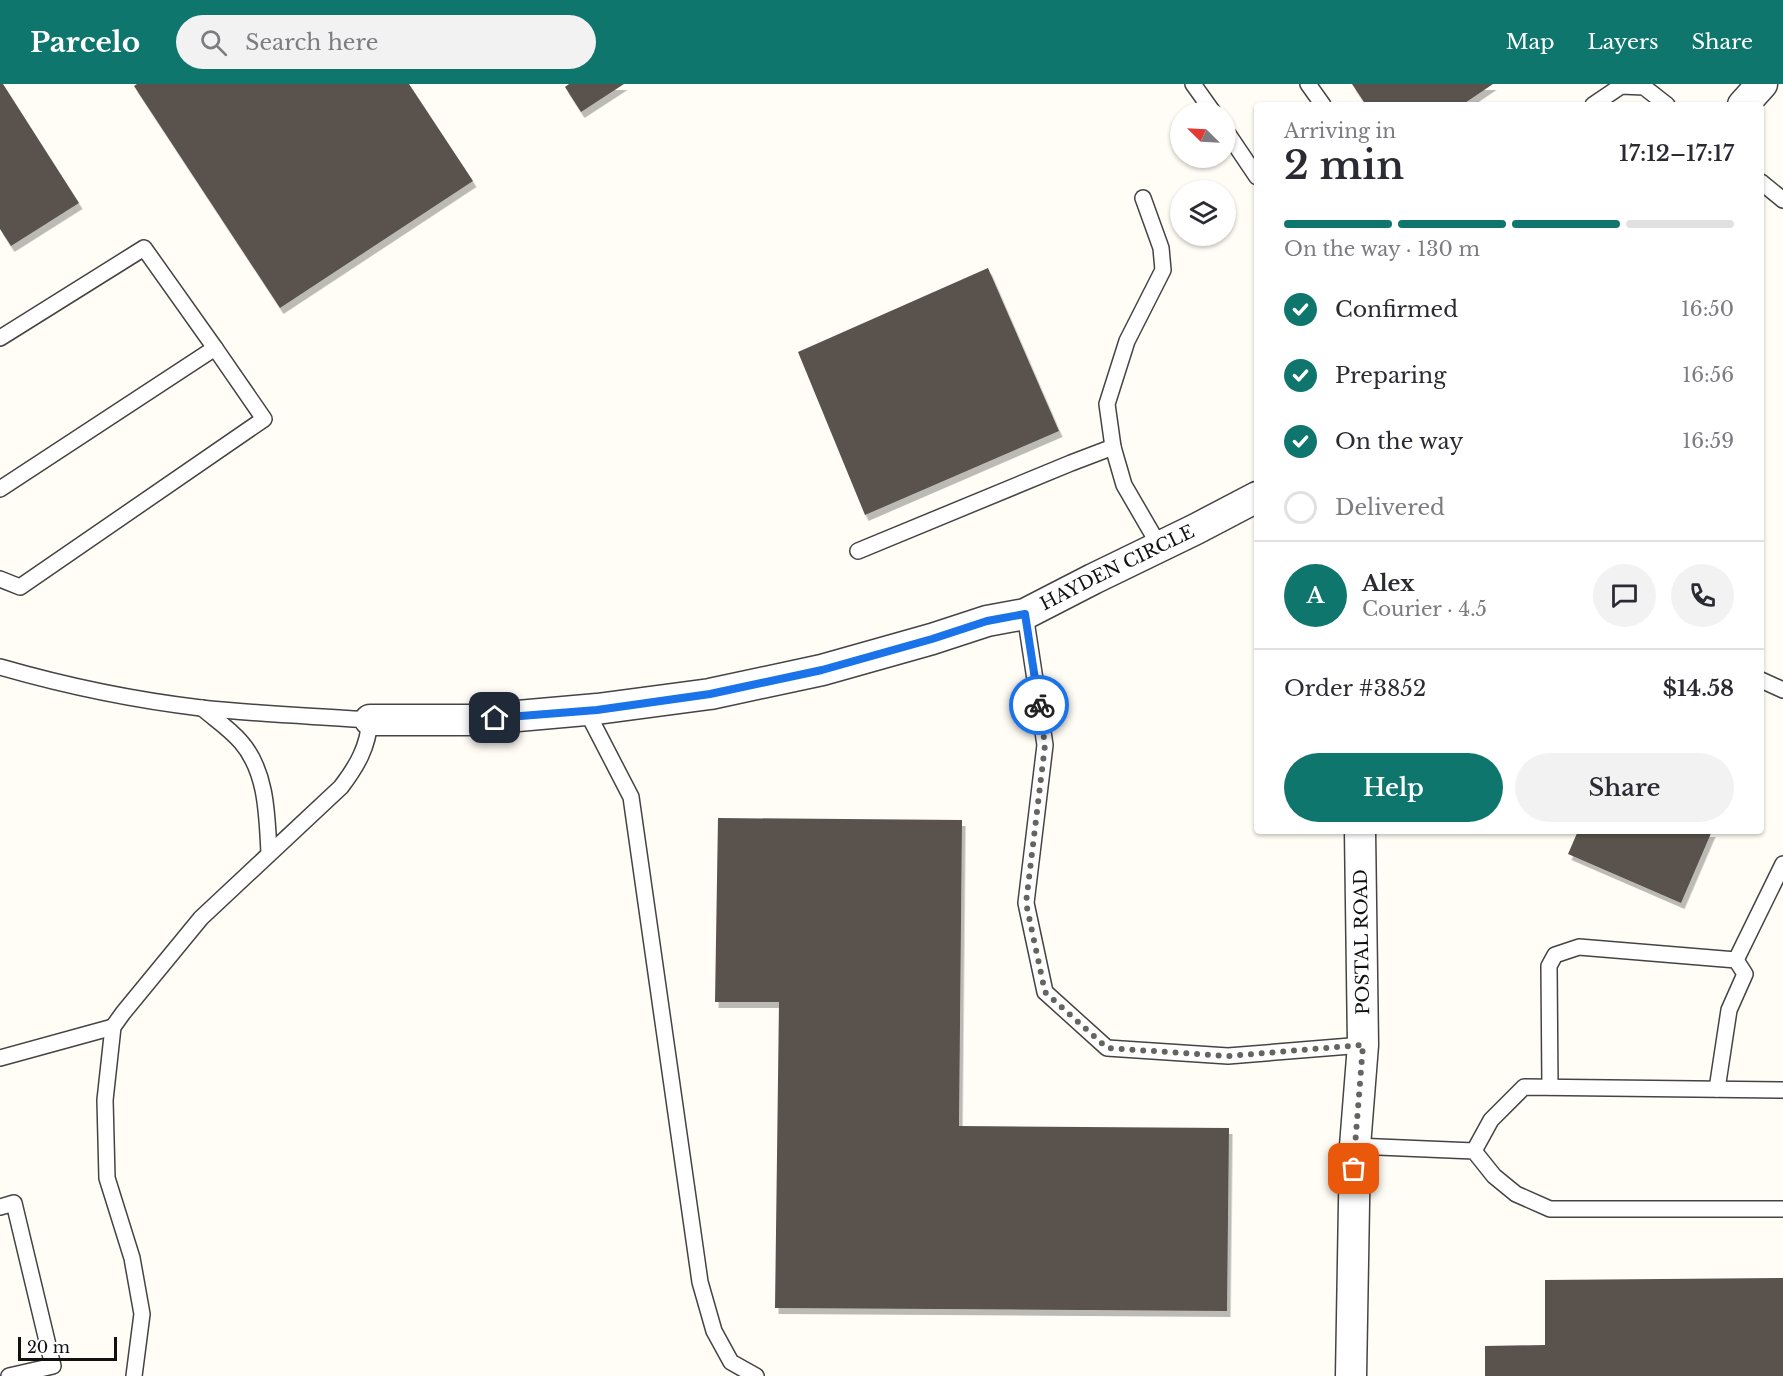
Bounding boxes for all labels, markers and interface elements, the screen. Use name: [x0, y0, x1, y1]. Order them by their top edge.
search box: [176, 15, 596, 69]
text: Parcelo: [30, 25, 140, 60]
icon: search: [197, 26, 230, 59]
text: Search here: [245, 29, 378, 56]
text: Map: [1506, 29, 1555, 55]
text: Layers: [1588, 29, 1659, 55]
text: Share: [1692, 29, 1753, 55]
north arrow: [1170, 102, 1236, 168]
map controls: [1170, 102, 1236, 246]
text: Arriving in: [1284, 119, 1396, 143]
text: 17:12–17:17: [1619, 140, 1734, 167]
text: 2 min: [1284, 141, 1404, 190]
button: layers: [1170, 180, 1236, 246]
text: On the way · 130 m: [1284, 237, 1480, 261]
icon: check: [1284, 293, 1317, 326]
text: Confirmed: [1335, 296, 1458, 323]
text: 16:50: [1681, 297, 1734, 321]
icon: check: [1284, 359, 1317, 392]
text: Preparing: [1335, 362, 1446, 389]
text: 16:56: [1682, 363, 1734, 387]
icon: check: [1284, 425, 1317, 458]
text: On the way: [1335, 428, 1463, 455]
text: 16:59: [1682, 429, 1734, 453]
text: Delivered: [1335, 494, 1445, 521]
street label: HAYDEN CIRCLE: [1037, 521, 1198, 615]
button: chat: [1593, 564, 1656, 627]
button: phone: [1671, 564, 1734, 627]
text: Alex: [1362, 570, 1415, 597]
text: A: [1307, 582, 1324, 609]
text: Courier · 4.5: [1362, 597, 1487, 621]
courier: [1009, 675, 1069, 735]
text: Order #3852: [1284, 675, 1426, 702]
text: $14.58: [1663, 675, 1734, 702]
icon: bike: [1023, 689, 1056, 722]
pin: [469, 692, 520, 743]
icon: home: [478, 701, 511, 734]
button: Help: [1284, 753, 1503, 822]
button: Share: [1515, 753, 1734, 822]
street label: POSTAL ROAD: [1350, 869, 1374, 1015]
pin: [1328, 1143, 1379, 1194]
icon: bag: [1337, 1152, 1370, 1185]
scale bar: [18, 1334, 117, 1362]
text: 20 m: [27, 1337, 70, 1357]

